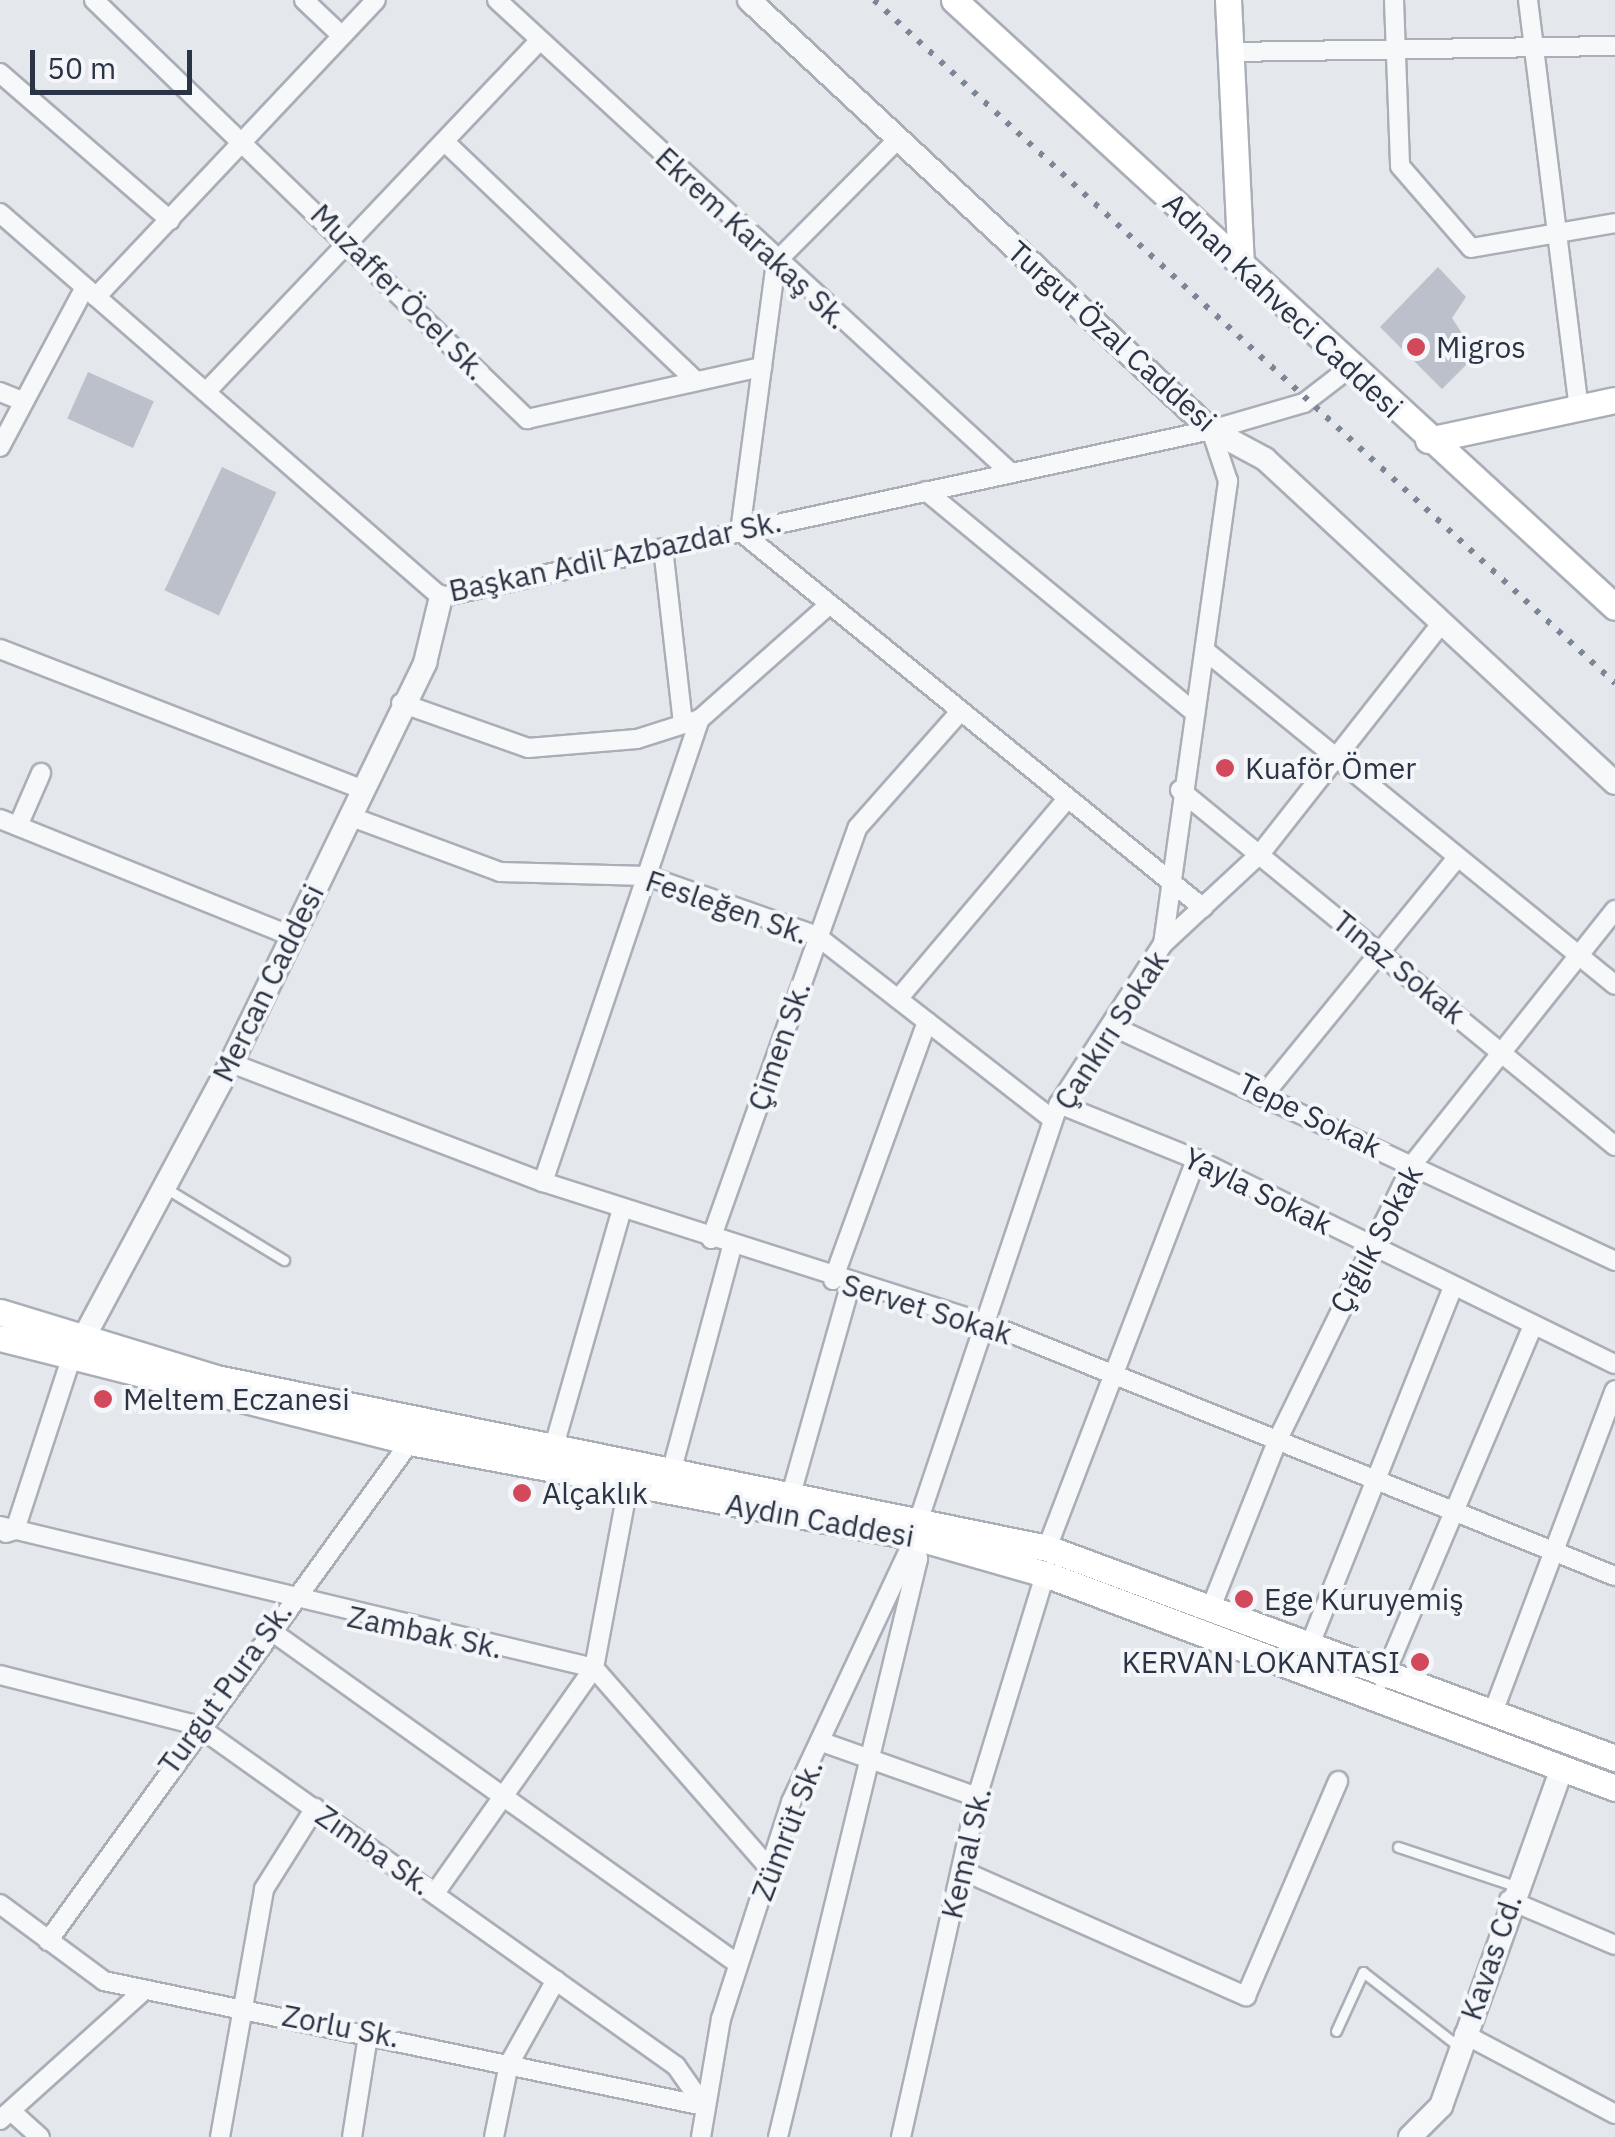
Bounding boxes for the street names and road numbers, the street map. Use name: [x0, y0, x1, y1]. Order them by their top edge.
street label: Ekrem Karakaş Sk.: [648, 140, 856, 336]
street label: Adnan Kahveci Caddesi: [1156, 185, 1410, 425]
street label: Muzaffer Öcel Sk.: [303, 196, 495, 388]
street label: Turgut Özal Caddesi: [1000, 233, 1224, 439]
street label: Başkan Adil Azbazdar Sk.: [446, 503, 784, 609]
street label: Fesleğen Sk.: [641, 862, 813, 952]
street label: Mercan Caddesi: [205, 879, 331, 1087]
street label: Tınaz Sokak: [1326, 903, 1472, 1031]
street label: Çankırı Sokak: [1046, 944, 1176, 1116]
street label: Çimen Sk.: [740, 977, 818, 1115]
street label: Tepe Sokak: [1233, 1065, 1387, 1165]
street label: Yayla Sokak: [1178, 1140, 1338, 1242]
street label: Çığlık Sokak: [1322, 1159, 1430, 1319]
street label: Servet Sokak: [838, 1266, 1016, 1352]
street label: Aydın Caddesi: [723, 1486, 917, 1554]
street label: Turgut Pura Sk.: [150, 1595, 300, 1781]
street label: Zambak Sk.: [344, 1598, 506, 1666]
street label: Zümrüt Sk.: [744, 1755, 830, 1905]
street label: Kemal Sk.: [933, 1784, 999, 1922]
street label: Zımba Sk.: [309, 1797, 439, 1903]
street label: Kavas Cd.: [1453, 1889, 1529, 2025]
street label: Zorlu Sk.: [279, 1997, 403, 2055]

